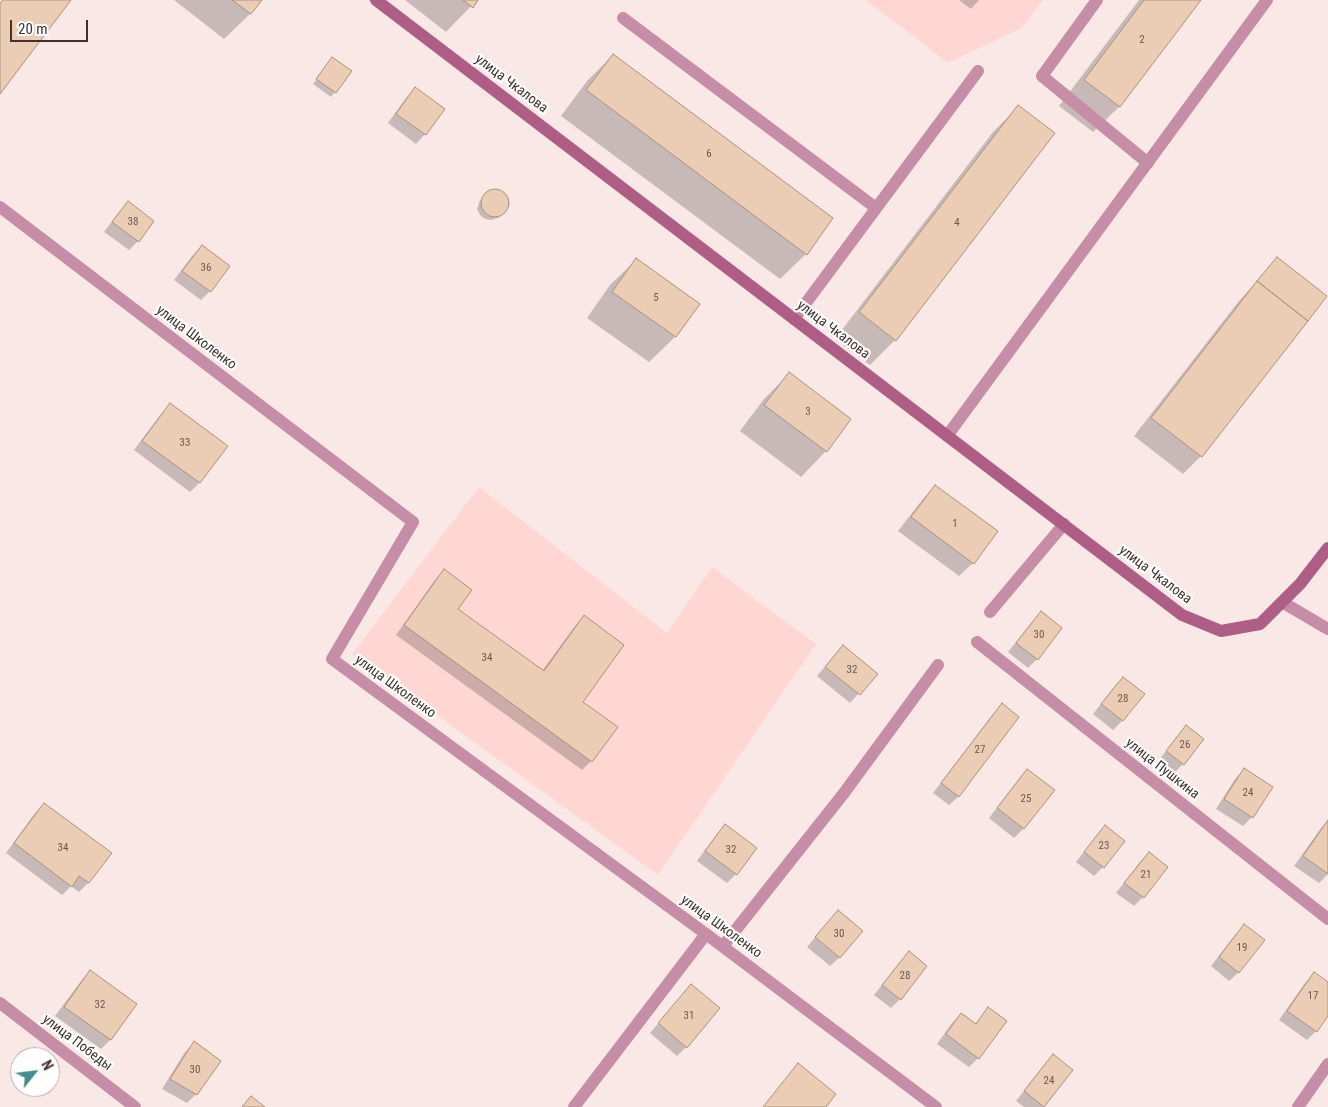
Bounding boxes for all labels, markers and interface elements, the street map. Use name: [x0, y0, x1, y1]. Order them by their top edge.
scale bar: [12, 10, 90, 42]
text: 20 m: [18, 20, 48, 38]
house number: 2: [1139, 33, 1145, 47]
street label: улица Чкалова: [471, 51, 551, 117]
house number: 6: [706, 147, 712, 161]
house number: 38: [128, 215, 138, 229]
house number: 4: [954, 216, 960, 230]
house number: 36: [201, 261, 211, 275]
house number: 5: [653, 291, 659, 305]
street label: улица Чкалова: [793, 297, 873, 363]
street label: улица Школенко: [152, 302, 240, 374]
house number: 3: [805, 405, 811, 419]
house number: 33: [180, 436, 190, 450]
house number: 1: [952, 517, 958, 531]
street label: улица Чкалова: [1115, 542, 1195, 608]
house number: 30: [1034, 628, 1044, 642]
house number: 34: [482, 651, 492, 665]
street label: улица Школенко: [351, 652, 439, 722]
house number: 32: [847, 663, 857, 677]
house number: 28: [1118, 692, 1128, 706]
street label: улица Пушкина: [1122, 735, 1202, 803]
house number: 26: [1180, 738, 1190, 752]
house number: 27: [975, 743, 985, 757]
house number: 24: [1243, 786, 1253, 800]
house number: 25: [1021, 792, 1031, 806]
house number: 23: [1099, 839, 1109, 853]
house number: 34: [58, 841, 68, 855]
house number: 32: [726, 843, 736, 857]
house number: 21: [1141, 868, 1151, 882]
street label: улица Школенко: [677, 892, 765, 962]
house number: 30: [834, 927, 844, 941]
house number: 19: [1237, 941, 1247, 955]
house number: 28: [900, 969, 910, 983]
house number: 17: [1308, 989, 1318, 1003]
house number: 32: [95, 998, 105, 1012]
house number: 31: [684, 1009, 694, 1023]
street label: улица Победы: [39, 1011, 115, 1075]
north arrow: [10, 1047, 60, 1097]
text: N: [38, 1058, 56, 1073]
house number: 30: [190, 1063, 200, 1077]
house number: 24: [1044, 1074, 1054, 1088]

